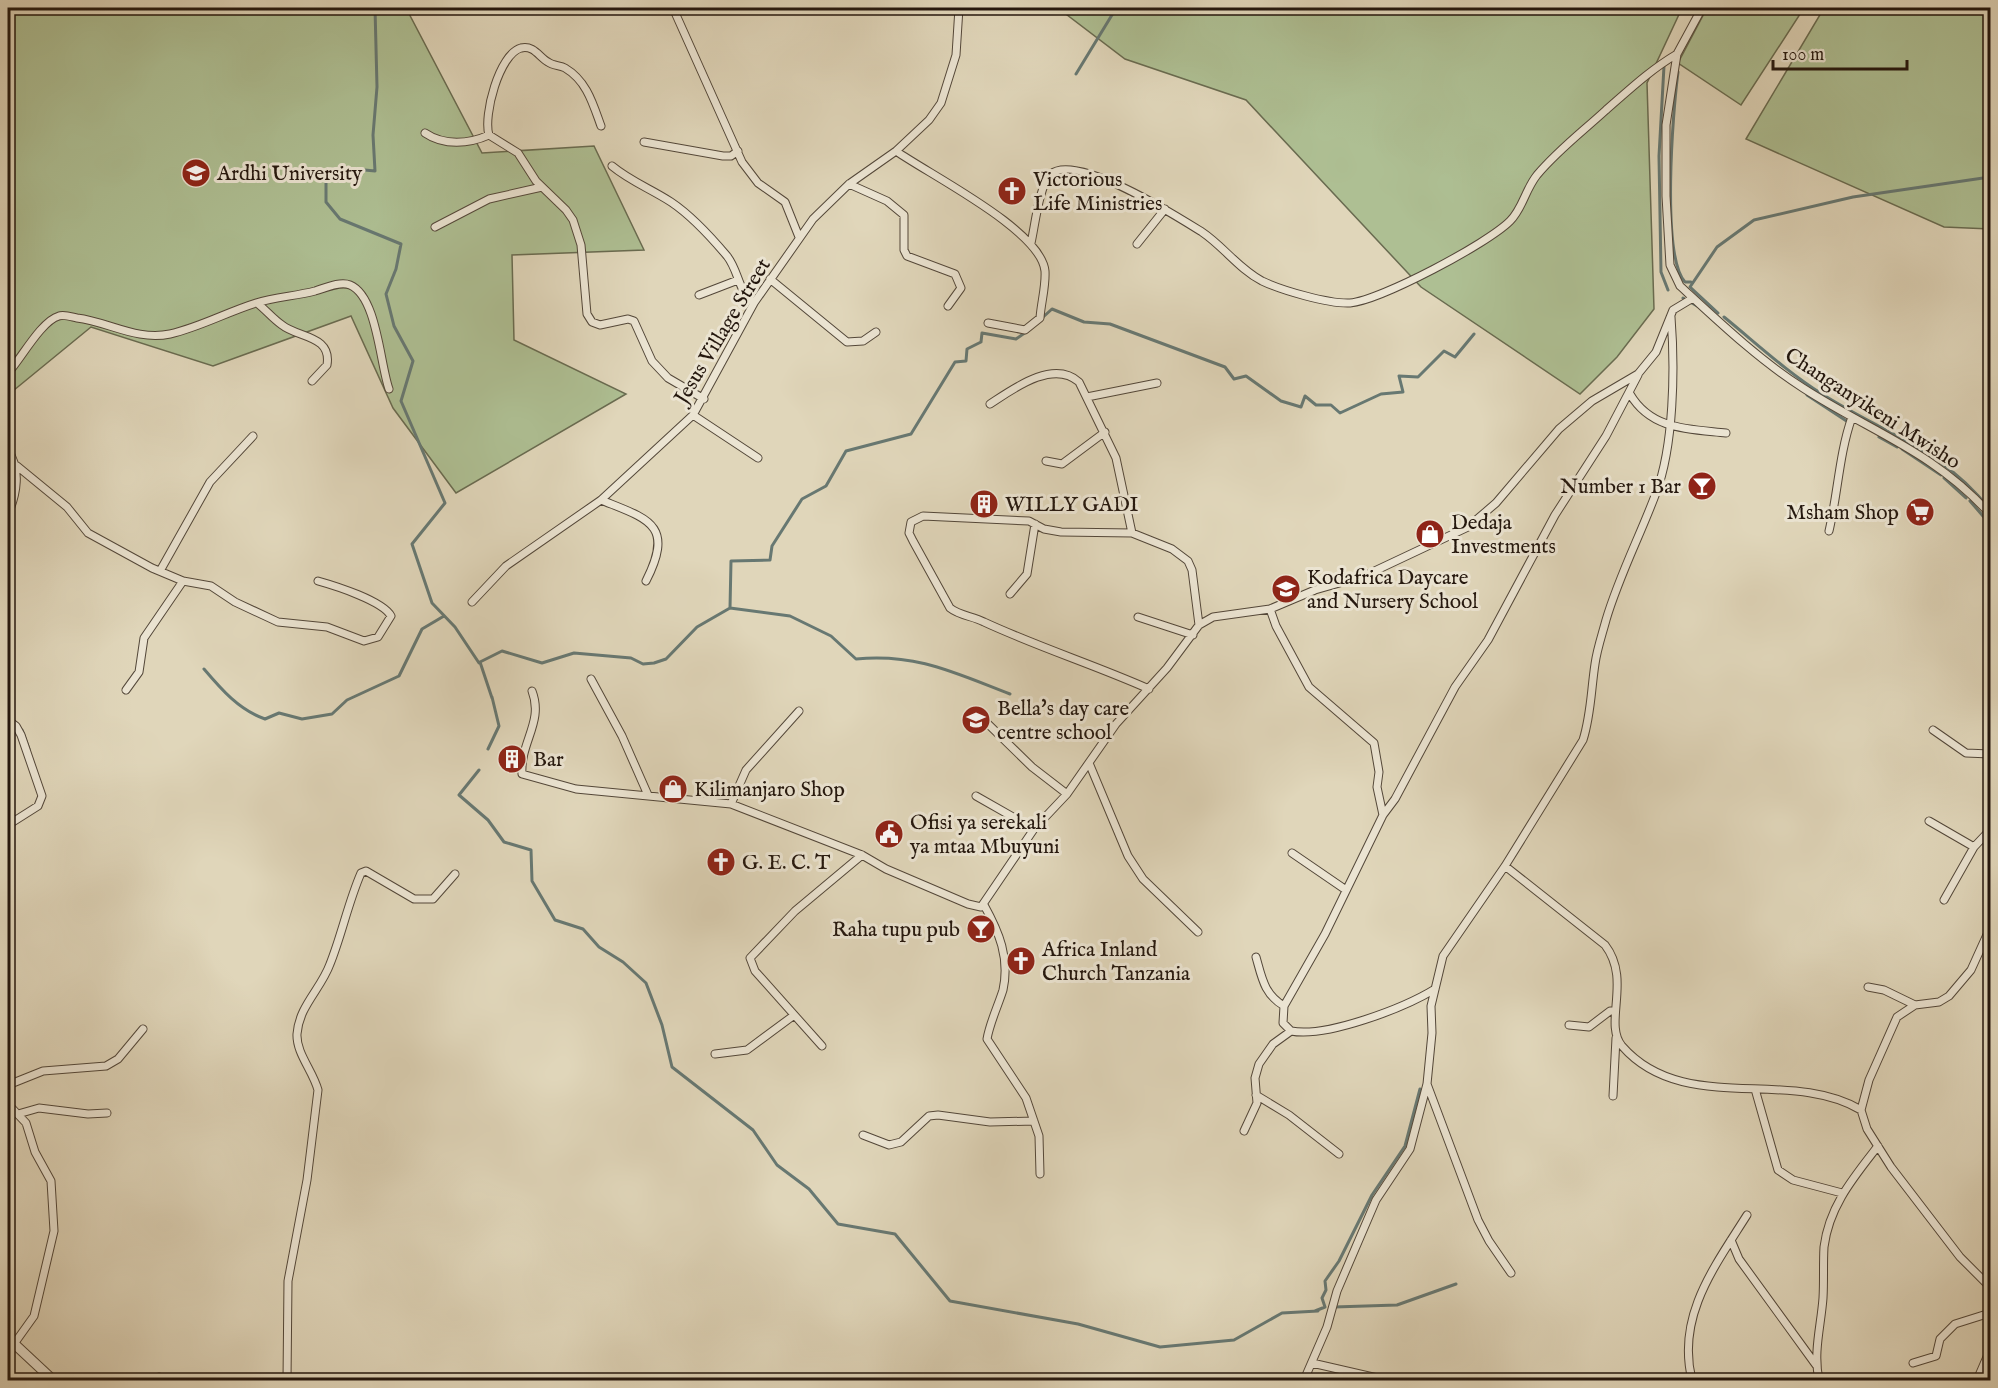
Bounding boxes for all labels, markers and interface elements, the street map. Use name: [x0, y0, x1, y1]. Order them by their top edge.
scale bar: [1773, 33, 1906, 71]
text: 100 m: [1782, 44, 1824, 67]
school or university icon: Ardhi University: [180, 157, 212, 189]
place label: Ardhi University: [216, 161, 363, 188]
place label: Victorious Life Ministries: [1032, 167, 1162, 218]
church icon: Victorious Life Ministries: [996, 175, 1028, 207]
street label: Jesus Village Street: [668, 254, 778, 411]
street label: Changanyikeni Mwisho: [1779, 342, 1965, 476]
bar icon: Number 1 Bar: [1686, 470, 1718, 502]
place label: Number 1 Bar: [1560, 474, 1681, 501]
building icon: WILLY GADI: [968, 488, 1000, 520]
place label: WILLY GADI: [1005, 492, 1139, 519]
supermarket icon: Msham Shop: [1904, 496, 1936, 528]
place label: Msham Shop: [1786, 500, 1899, 527]
place label: Dedaja Investments: [1451, 510, 1556, 561]
shop icon: Dedaja Investments: [1414, 518, 1446, 550]
place label: Kodafrica Daycare and Nursery School: [1307, 565, 1478, 616]
school or university icon: Kodafrica Daycare and Nursery School: [1270, 573, 1302, 605]
place label: Bella's day care centre school: [997, 696, 1130, 747]
school or university icon: Bella's day care centre school: [960, 704, 992, 736]
building icon: Bar: [496, 743, 528, 775]
place label: Bar: [533, 747, 564, 774]
shop icon: Kilimanjaro Shop: [657, 773, 689, 805]
place label: Kilimanjaro Shop: [694, 777, 845, 804]
place label: Ofisi ya serekali ya mtaa Mbuyuni: [909, 810, 1060, 861]
public building icon: Ofisi ya serekali ya mtaa Mbuyuni: [873, 818, 905, 850]
church icon: G. E. C. T: [705, 846, 737, 878]
place label: G. E. C. T: [742, 850, 831, 877]
bar icon: Raha tupu pub: [965, 913, 997, 945]
place label: Raha tupu pub: [832, 917, 960, 944]
place label: Africa Inland Church Tanzania: [1041, 937, 1191, 988]
church icon: Africa Inland Church Tanzania: [1005, 945, 1037, 977]

